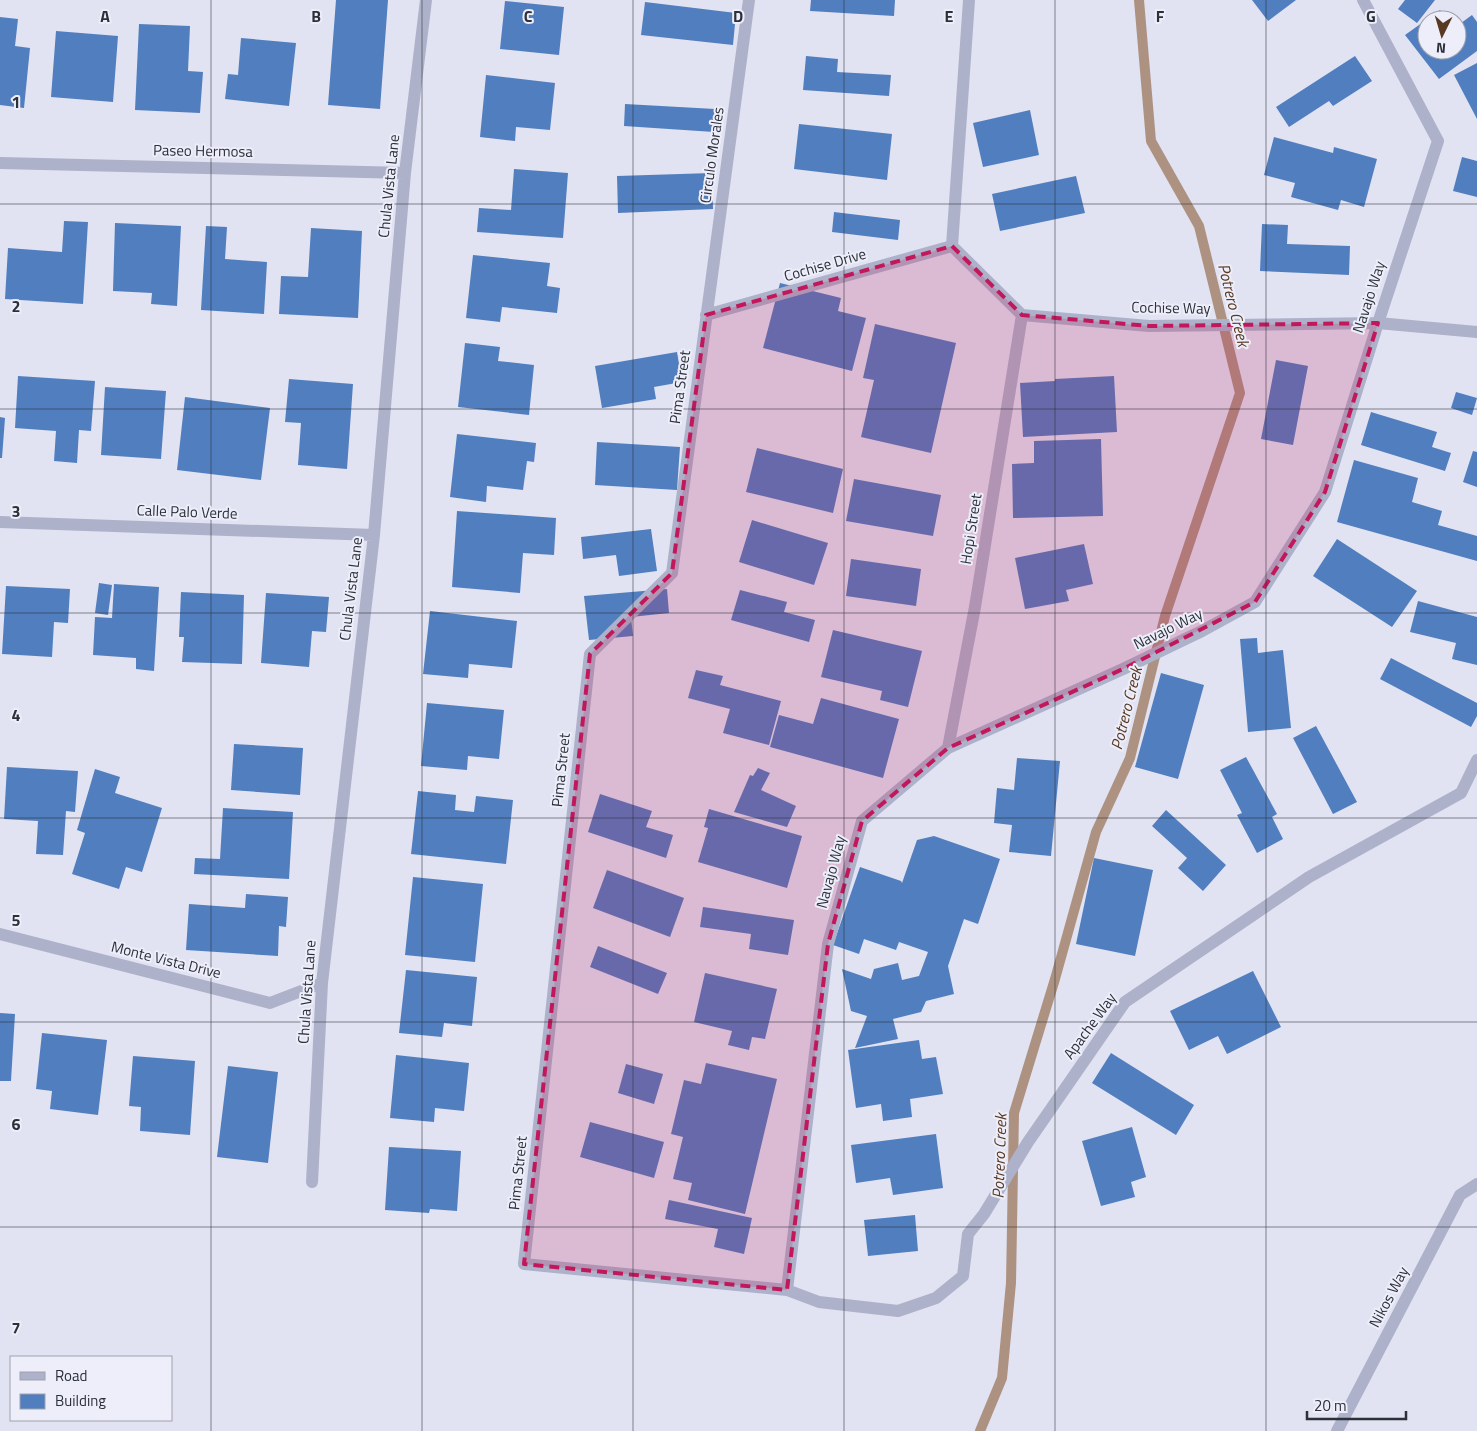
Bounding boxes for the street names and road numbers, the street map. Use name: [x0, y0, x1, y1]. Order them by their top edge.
street label: Circulo Morales: [693, 105, 730, 204]
street label: Chula Vista Lane: [372, 133, 405, 239]
street label: Paseo Hermosa: [153, 138, 254, 163]
street label: Cochise Drive: [781, 242, 869, 287]
street label: Navajo Way: [1346, 258, 1391, 336]
street label: Cochise Way: [1131, 295, 1211, 320]
street label: Pima Street: [663, 348, 696, 425]
street label: Hopi Street: [954, 491, 988, 566]
street label: Calle Palo Verde: [136, 498, 238, 525]
street label: Chula Vista Lane: [333, 536, 368, 642]
street label: Navajo Way: [1129, 602, 1206, 655]
street label: Pima Street: [545, 731, 576, 808]
street label: Navajo Way: [810, 833, 851, 911]
street label: Monte Vista Drive: [109, 935, 223, 984]
street label: Chula Vista Lane: [291, 939, 322, 1045]
street label: Apache Way: [1057, 988, 1122, 1064]
street label: Pima Street: [502, 1134, 533, 1211]
street label: Nikos Way: [1363, 1262, 1414, 1331]

